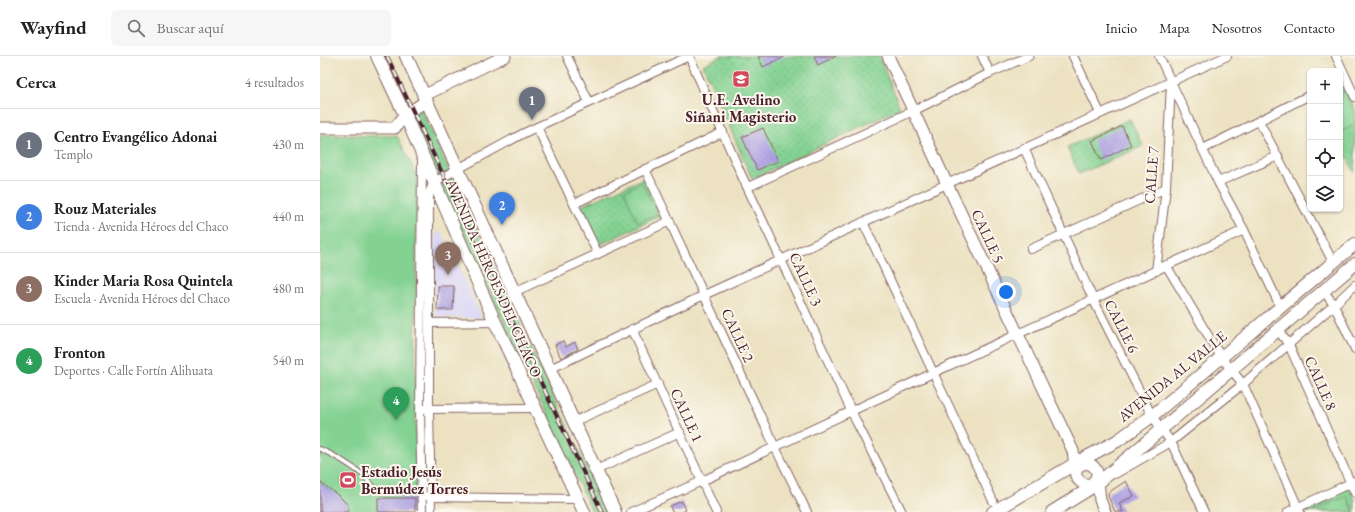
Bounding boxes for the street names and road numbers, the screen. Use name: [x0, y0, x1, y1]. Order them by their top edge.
street label: CALLE 7: [1140, 145, 1163, 204]
street label: AVENIDA HÉROES DEL CHACO: [441, 175, 547, 380]
street label: CALLE 5: [967, 206, 1009, 266]
street label: CALLE 3: [785, 249, 827, 309]
street label: CALLE 6: [1101, 296, 1143, 356]
street label: CALLE 2: [717, 305, 759, 366]
street label: AVENIDA AL VALLE: [1113, 326, 1231, 426]
street label: CALLE 8: [1301, 353, 1341, 413]
street label: CALLE 1: [666, 385, 708, 445]

